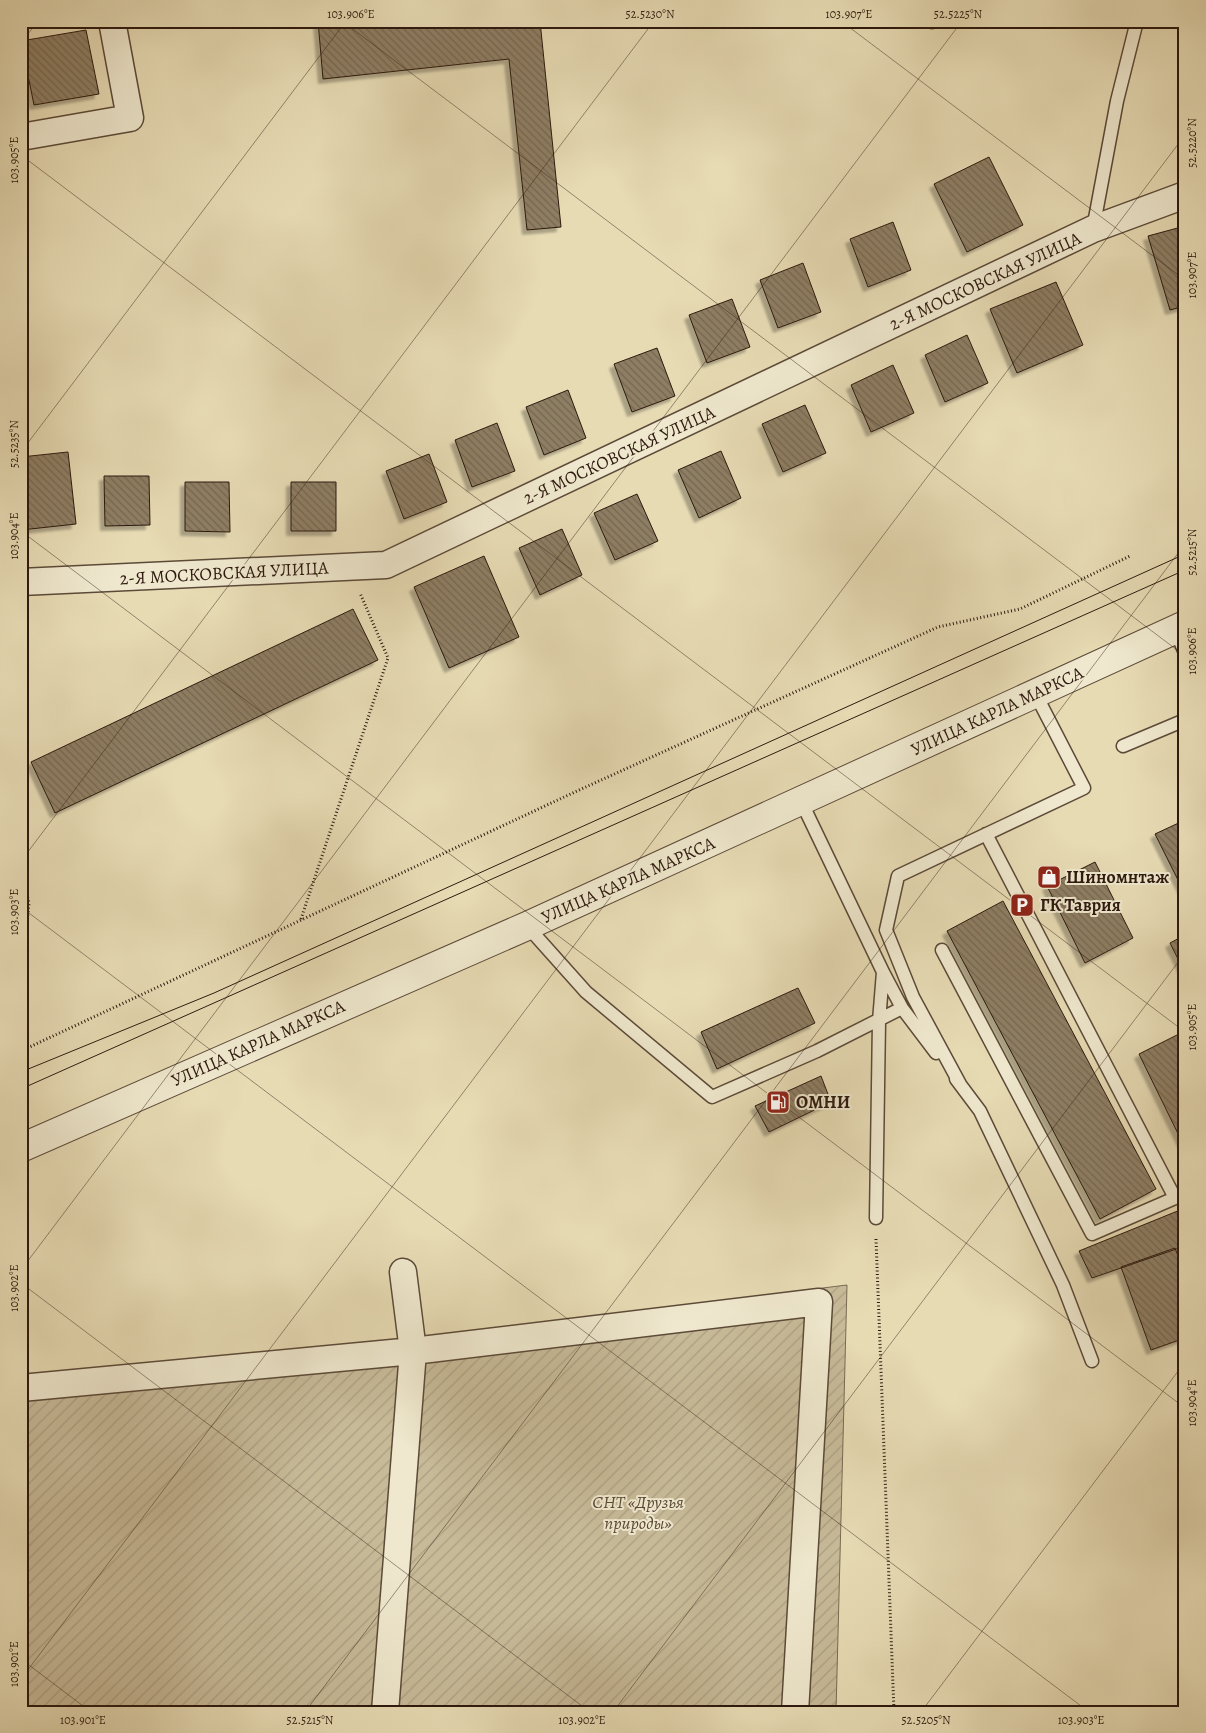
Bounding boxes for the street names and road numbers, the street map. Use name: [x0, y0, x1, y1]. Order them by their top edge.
street label: 2-Я МОСКОВСКАЯ УЛИЦА: [885, 226, 1085, 336]
street label: 2-Я МОСКОВСКАЯ УЛИЦА: [519, 400, 719, 510]
street label: 2-Я МОСКОВСКАЯ УЛИЦА: [119, 556, 329, 590]
street label: УЛИЦА КАРЛА МАРКСА: [907, 660, 1088, 762]
street label: УЛИЦА КАРЛА МАРКСА: [537, 831, 719, 929]
street label: УЛИЦА КАРЛА МАРКСА: [167, 994, 349, 1092]

